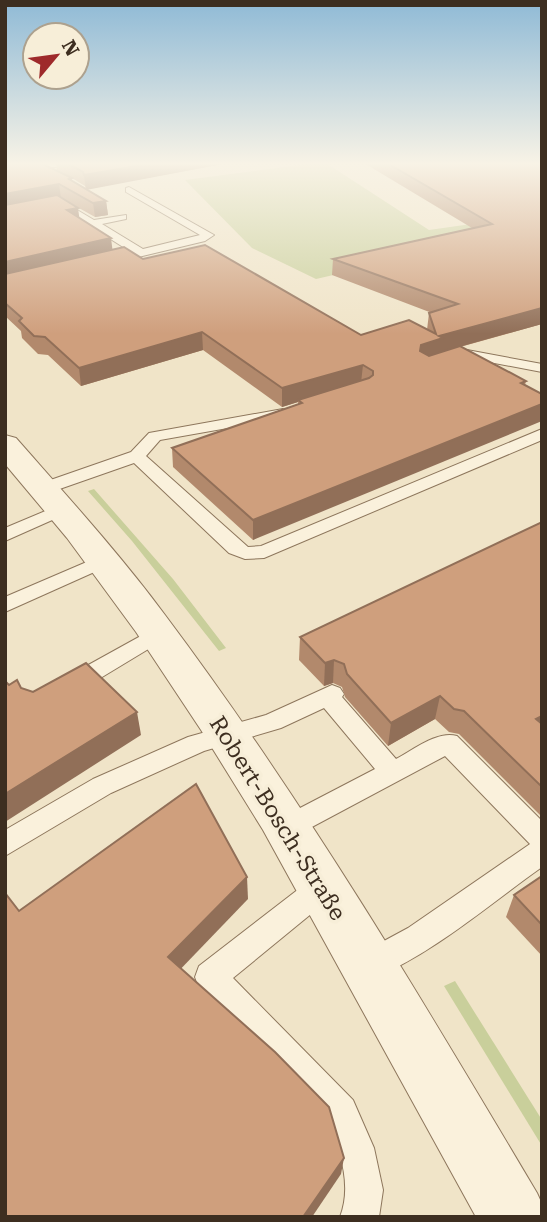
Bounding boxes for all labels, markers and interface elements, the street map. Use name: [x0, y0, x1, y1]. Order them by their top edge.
north arrow: [21, 21, 91, 91]
text: N: [57, 36, 84, 60]
street label: Robert-Bosch-Straße: [204, 711, 351, 925]

